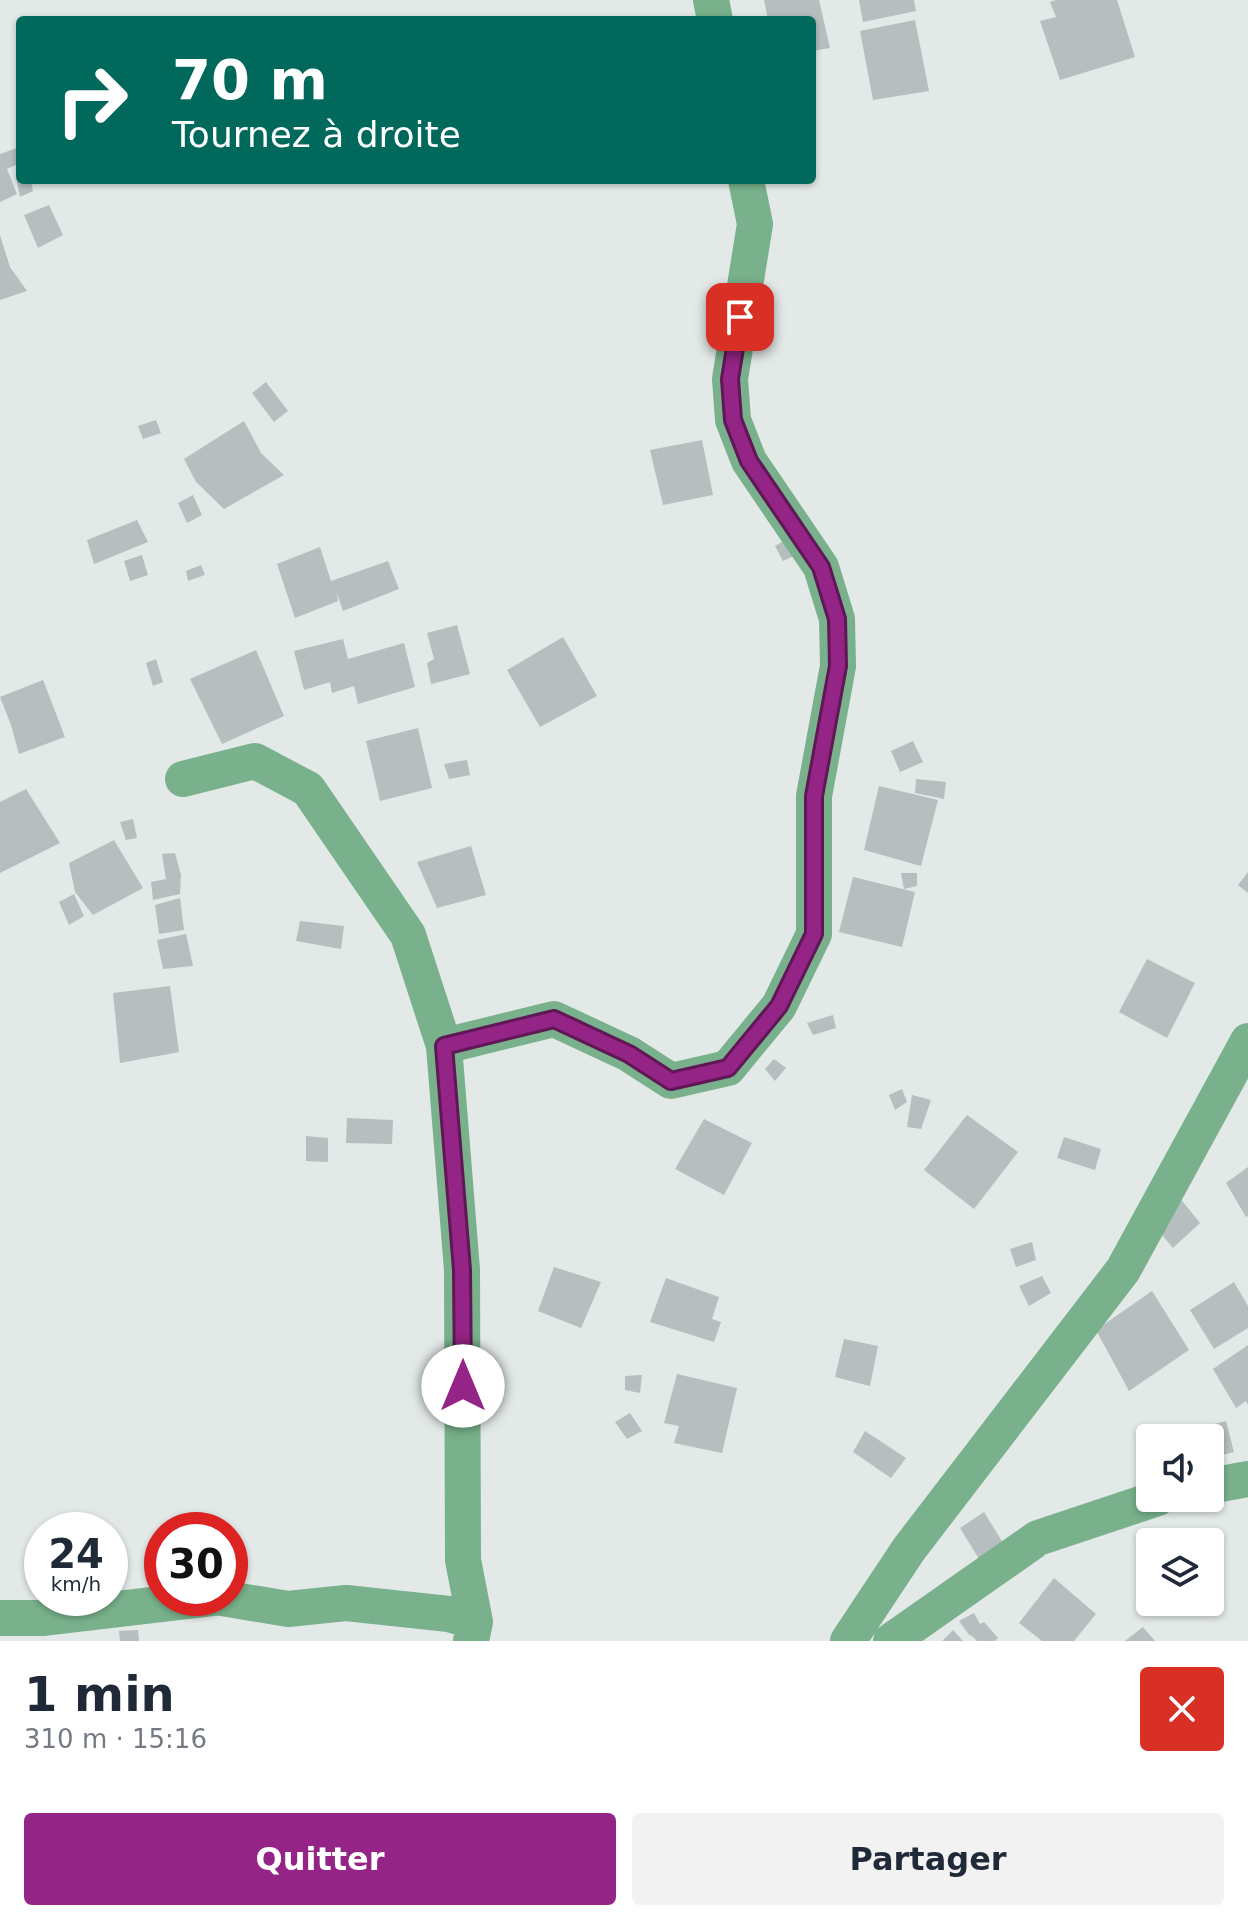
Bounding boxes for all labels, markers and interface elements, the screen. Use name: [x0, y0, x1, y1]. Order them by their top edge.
text: 70 m: [172, 47, 328, 112]
icon: right: [40, 48, 144, 152]
text: Tournez à droite: [172, 114, 461, 155]
pin: [706, 283, 774, 351]
icon: arrive: [718, 295, 762, 339]
position arrow: [421, 1344, 505, 1428]
map controls: [1136, 1424, 1224, 1616]
button: sound: [1136, 1424, 1224, 1512]
speed limit sign: 30: [144, 1512, 248, 1616]
button: layers: [1136, 1528, 1224, 1616]
text: 24: [48, 1531, 104, 1577]
text: km/h: [51, 1572, 101, 1596]
text: 1 min: [24, 1666, 175, 1722]
button: close: [1140, 1667, 1224, 1751]
text: 310 m · 15:16: [24, 1724, 207, 1754]
button: Quitter: [24, 1813, 616, 1905]
button: Partager: [632, 1813, 1224, 1905]

